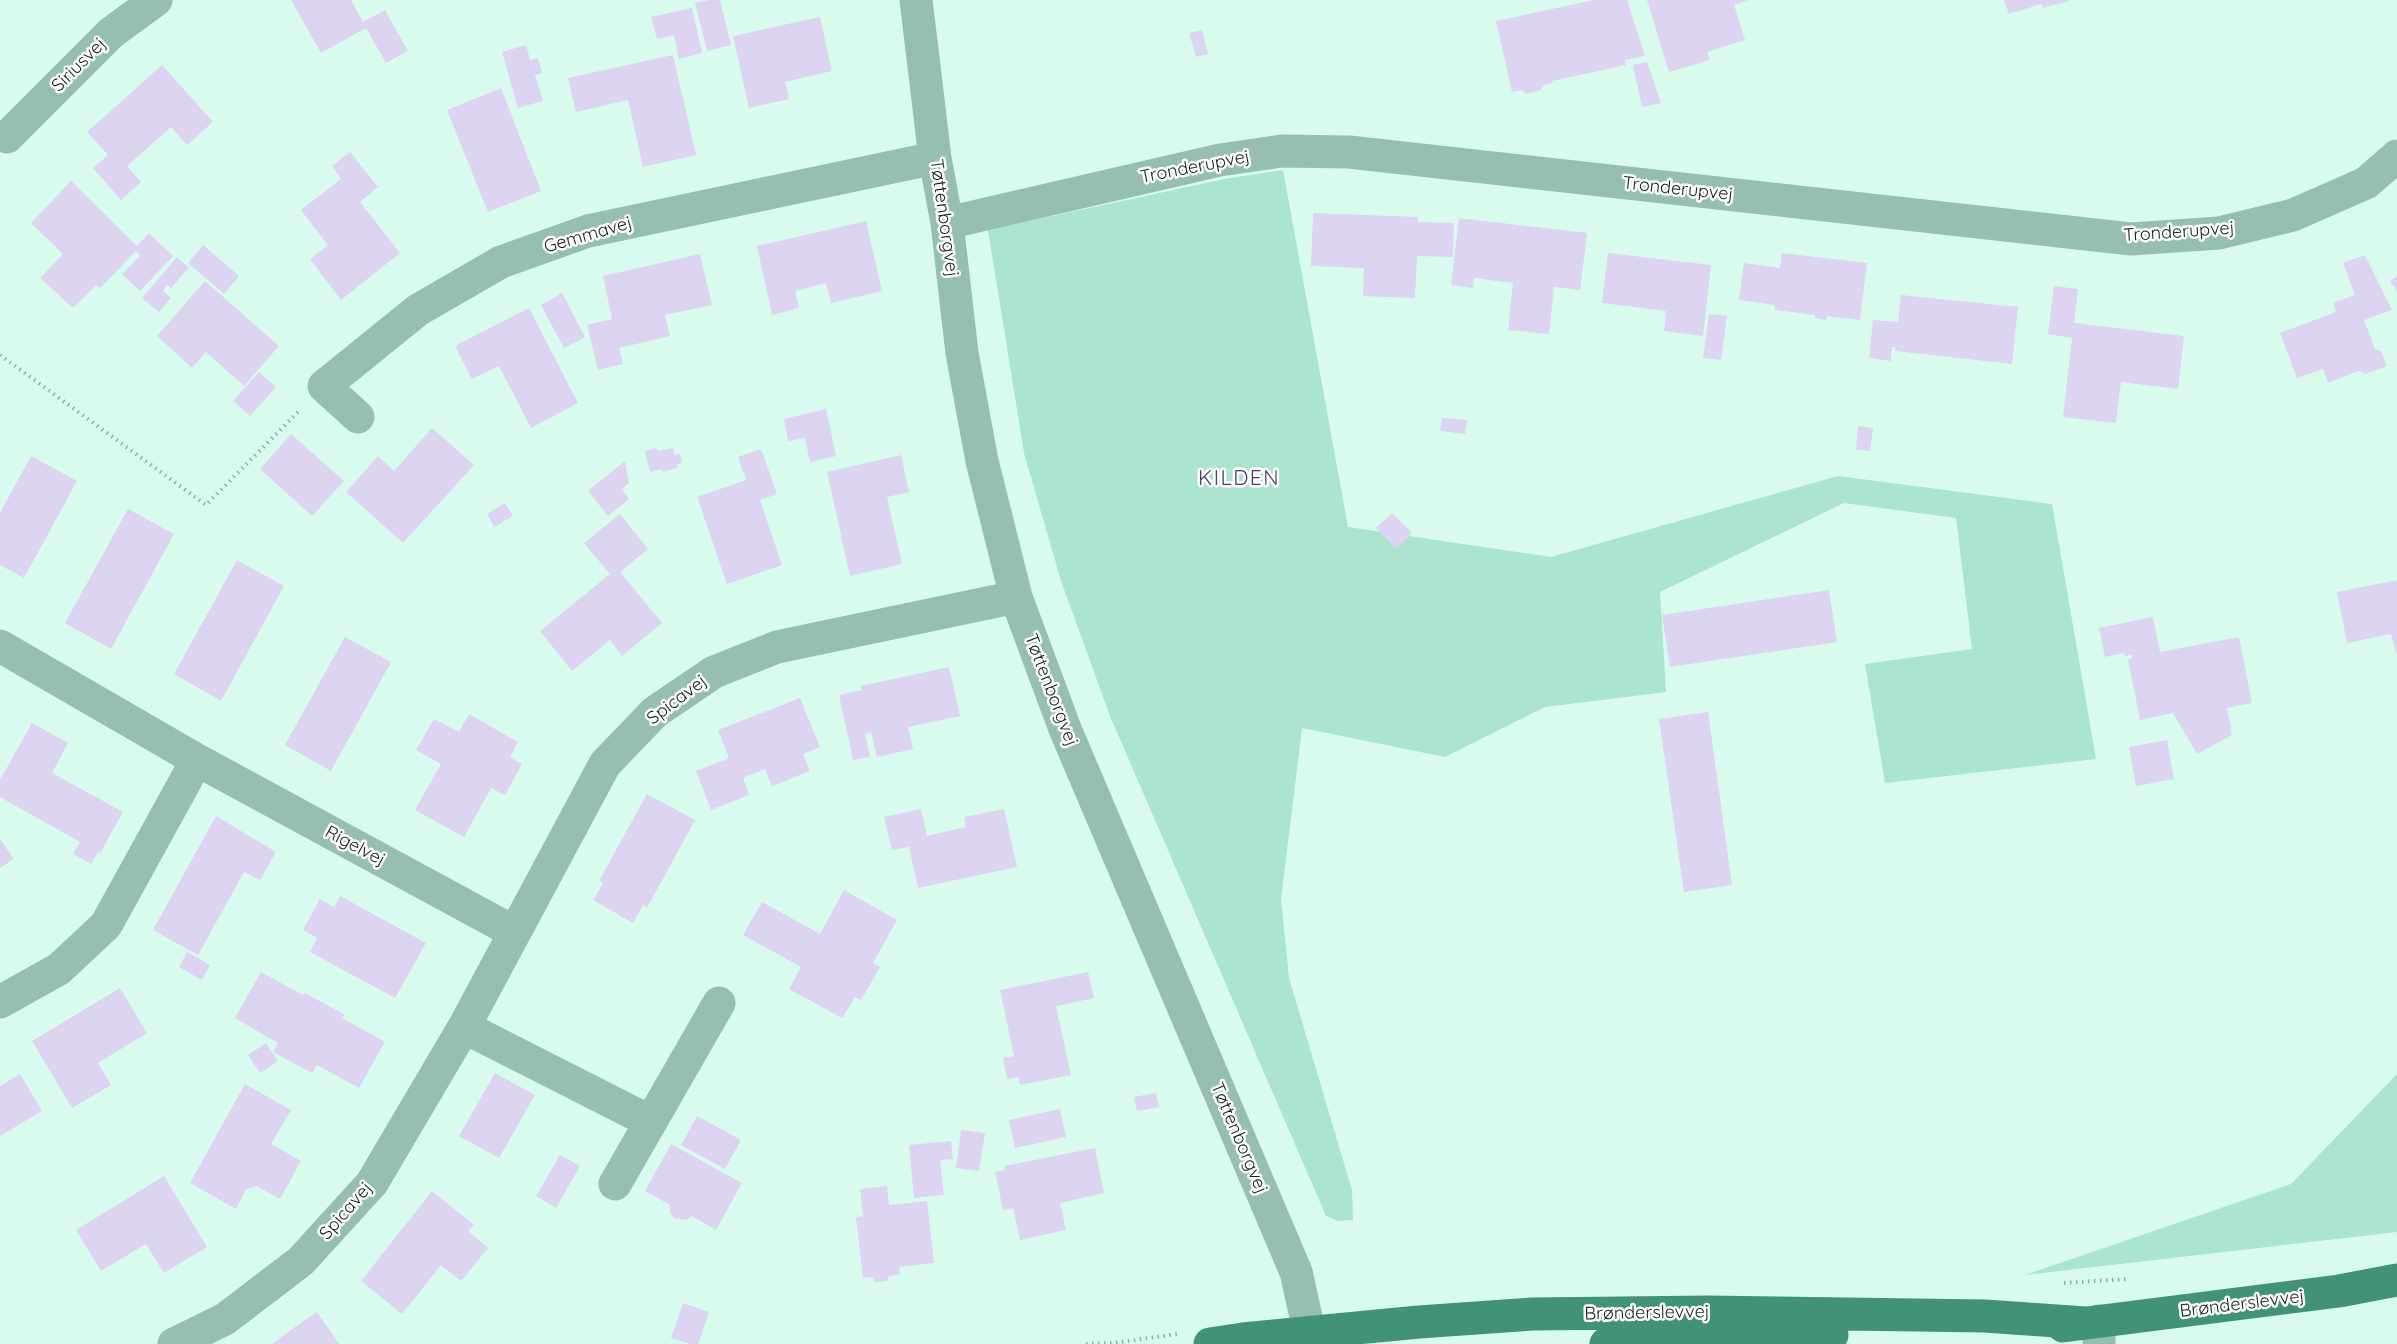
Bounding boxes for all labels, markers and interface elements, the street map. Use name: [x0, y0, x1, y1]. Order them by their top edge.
street label: Siriusvej: [47, 33, 111, 97]
street label: Tronderupvej: [1138, 146, 1252, 188]
street label: Tøttenborgvej: [925, 158, 963, 278]
street label: Tronderupvej: [1622, 172, 1734, 206]
street label: Gemmavej: [541, 212, 635, 258]
street label: Tronderupvej: [2123, 217, 2235, 247]
district label: KILDEN: [1198, 466, 1280, 492]
street label: Tøttenborgvej: [1020, 631, 1082, 749]
street label: Spicavej: [643, 671, 711, 729]
street label: Rigelvej: [321, 821, 389, 871]
street label: Tøttenborgvej: [1206, 1079, 1272, 1197]
street label: Spicavej: [315, 1178, 377, 1244]
street label: Brønderslevvej: [2179, 1286, 2305, 1322]
street label: Brønderslevvej: [1584, 1301, 1710, 1325]

